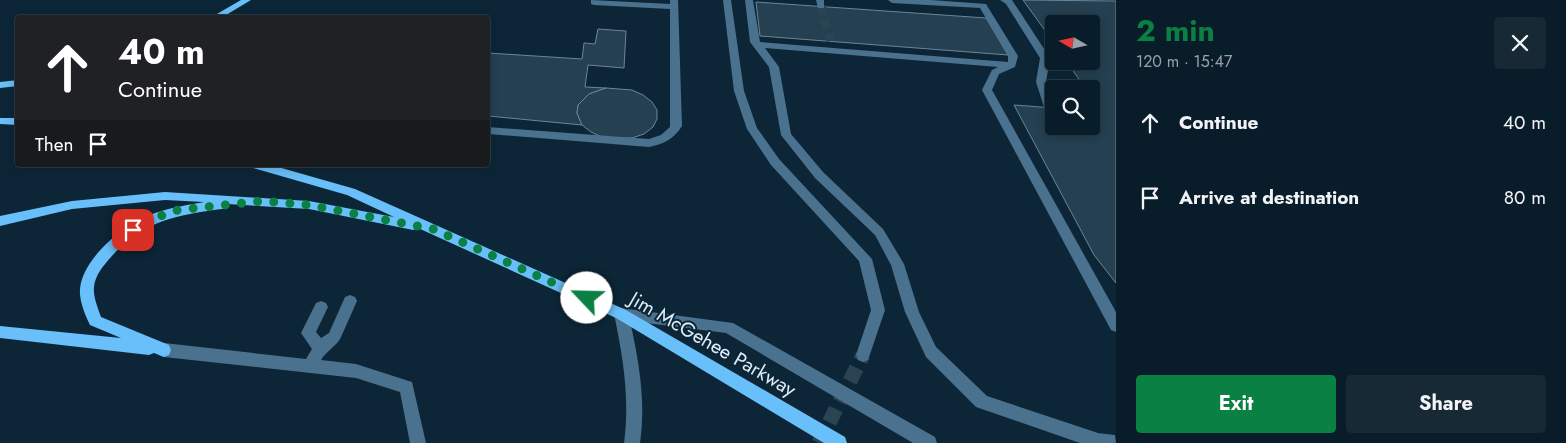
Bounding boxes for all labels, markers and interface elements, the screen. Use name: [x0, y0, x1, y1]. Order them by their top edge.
text: 2 min: [1136, 9, 1215, 52]
north arrow: [1045, 15, 1100, 70]
map controls: [1045, 15, 1100, 135]
button: close: [1494, 17, 1546, 69]
text: 40 m: [118, 27, 205, 77]
icon: ahead: [35, 35, 100, 100]
text: 120 m · 15:47: [1136, 50, 1232, 73]
text: Continue: [118, 73, 202, 105]
button: search: [1045, 80, 1100, 135]
icon: ahead: [1136, 109, 1164, 137]
text: Continue: [1179, 109, 1258, 136]
text: 40 m: [1503, 109, 1546, 136]
icon: arrive: [84, 130, 112, 158]
text: Then: [35, 131, 74, 158]
icon: arrive: [1136, 184, 1164, 212]
text: Arrive at destination: [1179, 184, 1359, 211]
text: 80 m: [1504, 184, 1546, 211]
pin: [112, 209, 154, 251]
icon: arrive: [119, 216, 147, 244]
position arrow: [560, 271, 612, 323]
street label: Jim McGehee Parkway: [621, 283, 802, 404]
button: Exit: [1136, 375, 1336, 433]
button: Share: [1346, 375, 1546, 433]

